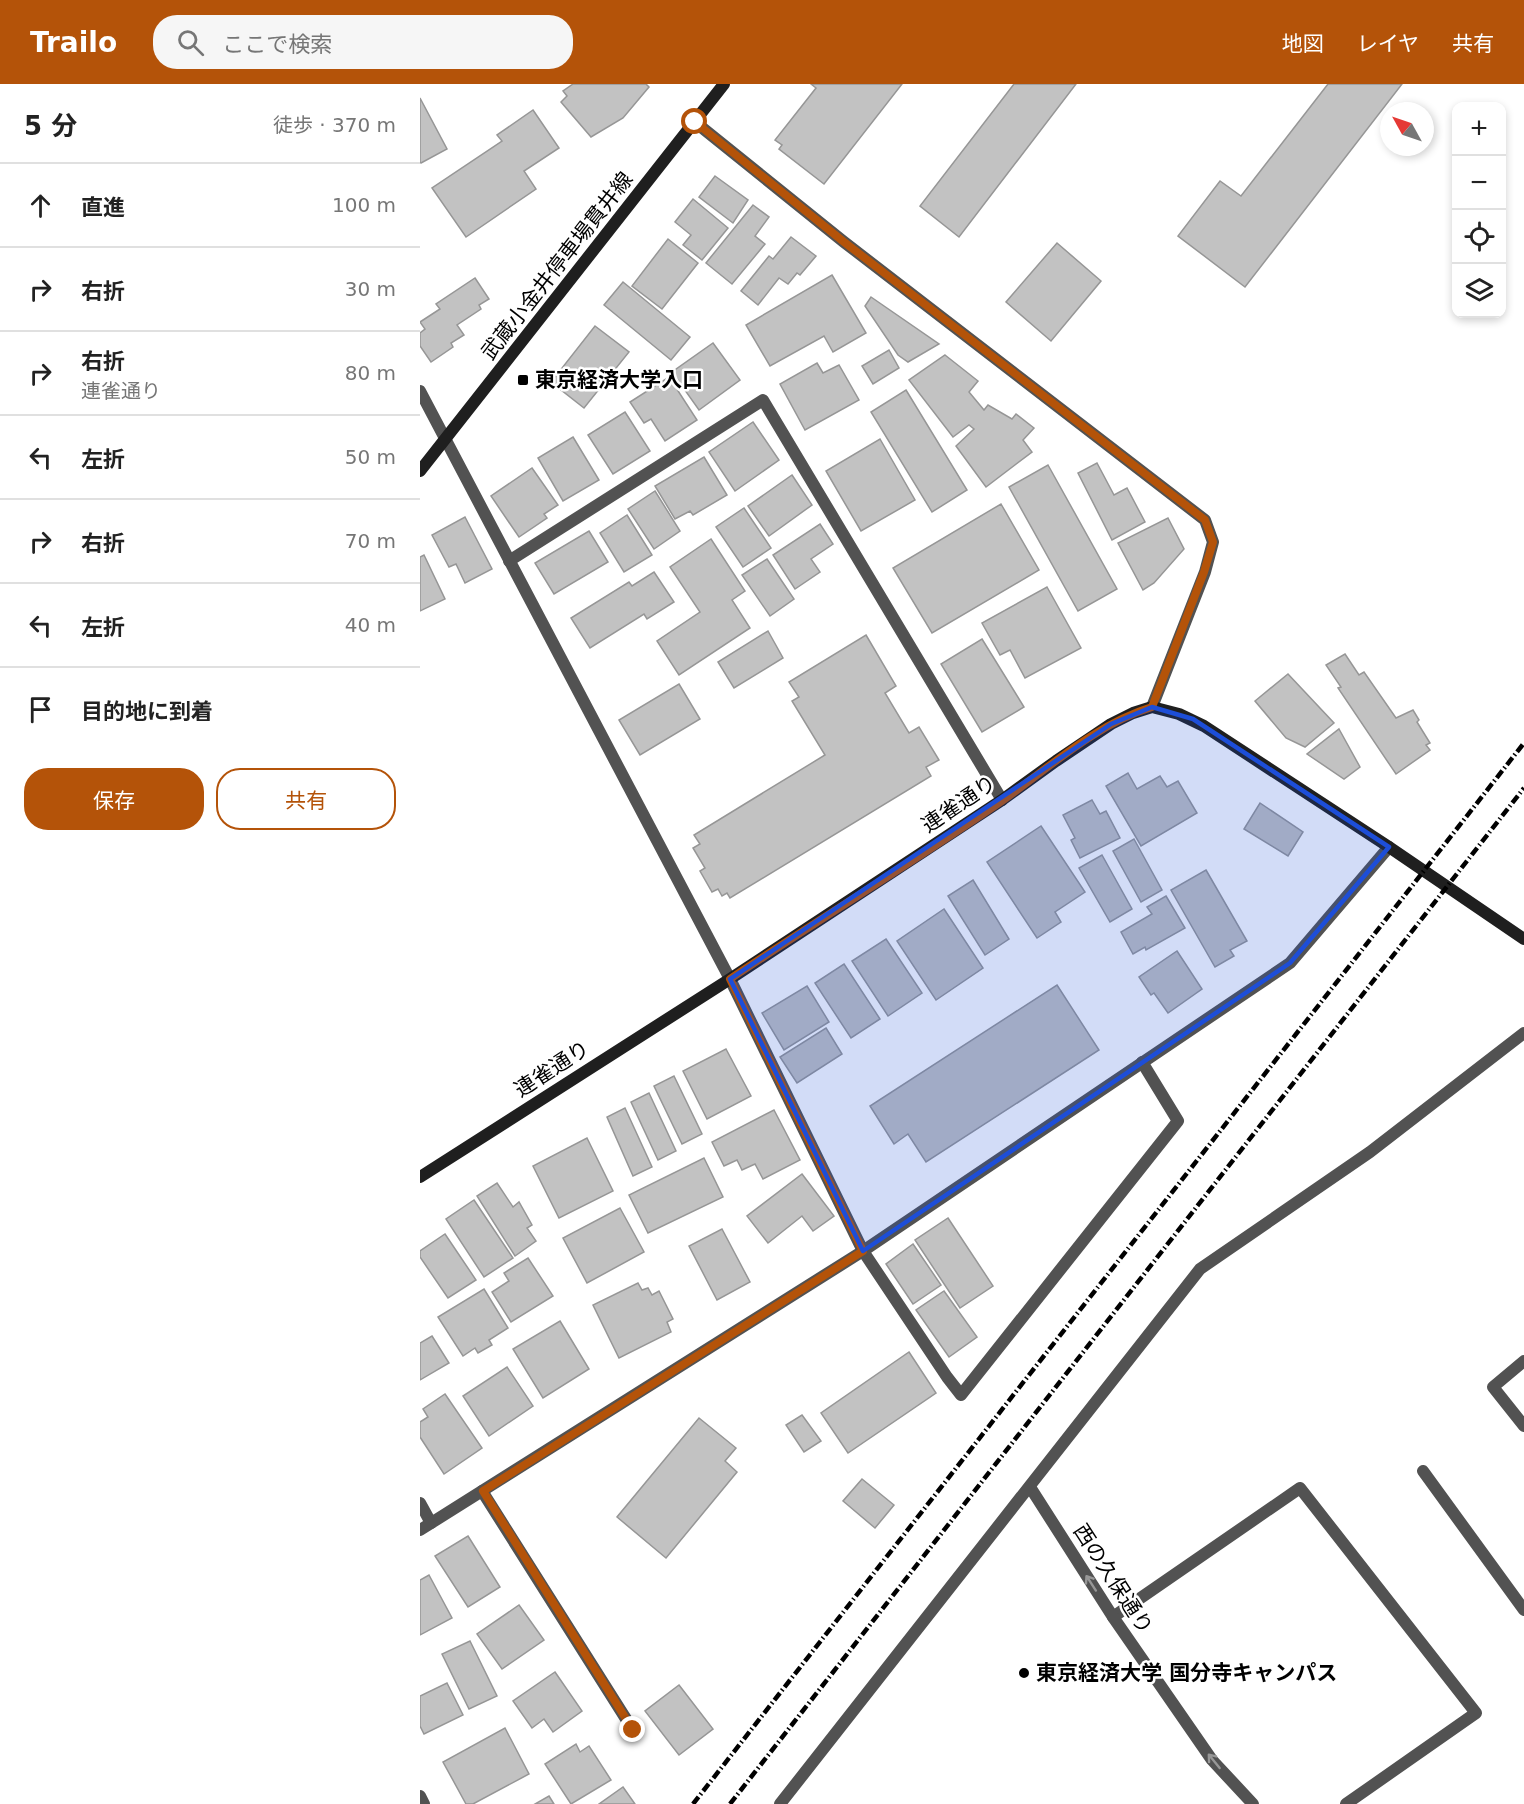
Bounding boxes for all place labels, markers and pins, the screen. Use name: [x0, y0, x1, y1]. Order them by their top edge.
place label: 東京経済大学入口: [535, 368, 703, 392]
marker: 東京経済大学入口: [516, 373, 530, 387]
place label: 東京経済大学 国分寺キャンパス: [1036, 1661, 1337, 1685]
marker: 東京経済大学 国分寺キャンパス: [1017, 1666, 1031, 1680]

